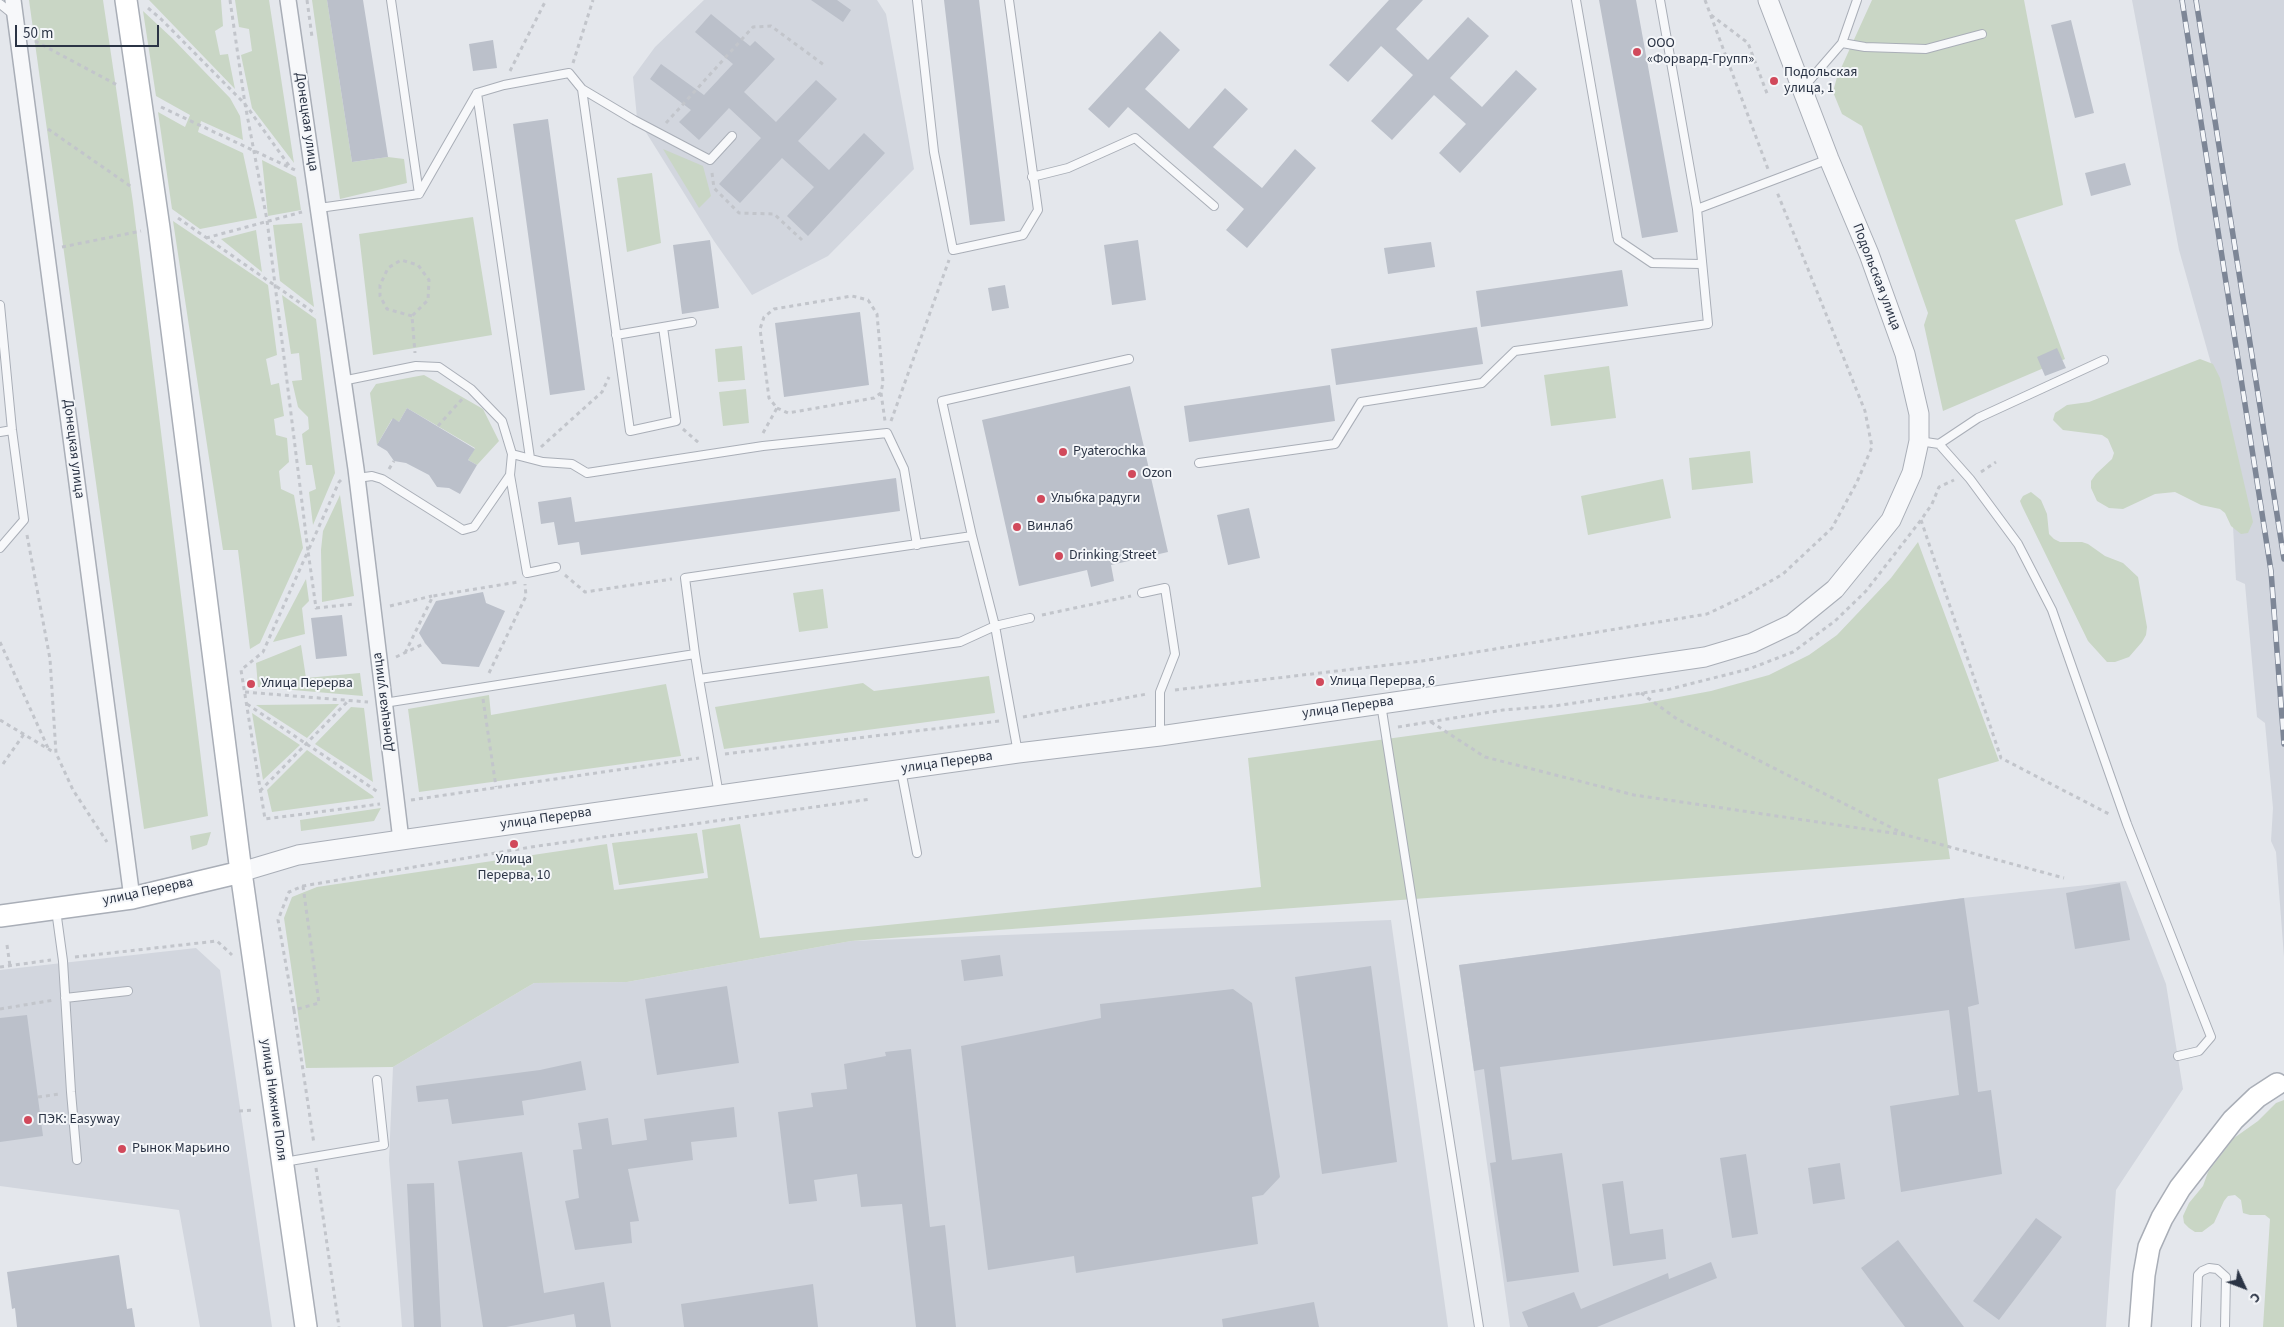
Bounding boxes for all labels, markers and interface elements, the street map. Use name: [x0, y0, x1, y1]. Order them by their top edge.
scale bar: [18, 15, 161, 47]
text: 50 m: [23, 23, 53, 44]
place label: ООО «Форвард-Групп»: [1647, 36, 1754, 68]
marker: ООО «Форвард-Групп»: [1631, 46, 1643, 58]
place label: Подольская улица, 1: [1784, 65, 1857, 98]
street label: Донецкая улица: [291, 71, 321, 173]
marker: Подольская улица, 1: [1768, 75, 1780, 87]
street label: Подольская улица: [1848, 221, 1904, 333]
street label: Донецкая улица: [59, 398, 87, 500]
place label: Pyaterochka: [1073, 444, 1146, 460]
marker: Pyaterochka: [1057, 446, 1069, 458]
place label: Ozon: [1142, 466, 1172, 482]
marker: Ozon: [1126, 468, 1138, 480]
place label: Улыбка радуги: [1051, 491, 1140, 507]
marker: Улыбка радуги: [1035, 493, 1047, 505]
place label: Винлаб: [1027, 519, 1073, 535]
marker: Винлаб: [1011, 521, 1023, 533]
place label: Drinking Street: [1069, 548, 1157, 564]
marker: Drinking Street: [1053, 550, 1065, 562]
street label: Донецкая улица: [370, 651, 398, 753]
place label: Улица Перерва, 6: [1330, 674, 1435, 690]
place label: Улица Перерва: [261, 676, 353, 692]
marker: Улица Перерва, 6: [1314, 676, 1326, 688]
marker: Улица Перерва: [245, 678, 257, 690]
street label: улица Перерва: [1301, 693, 1395, 723]
street label: улица Перерва: [900, 748, 994, 778]
street label: улица Перерва: [499, 804, 593, 834]
marker: Улица Перерва, 10: [508, 838, 520, 850]
place label: Улица Перерва, 10: [478, 852, 550, 884]
street label: улица Перерва: [101, 874, 195, 910]
street label: улица Нижние Поля: [256, 1038, 290, 1162]
place label: ПЭК: Easyway: [38, 1112, 120, 1128]
marker: ПЭК: Easyway: [22, 1114, 34, 1126]
place label: Рынок Марьино: [132, 1141, 230, 1157]
marker: Рынок Марьино: [116, 1143, 128, 1155]
north arrow: [2219, 1262, 2269, 1312]
text: С: [2245, 1287, 2265, 1307]

